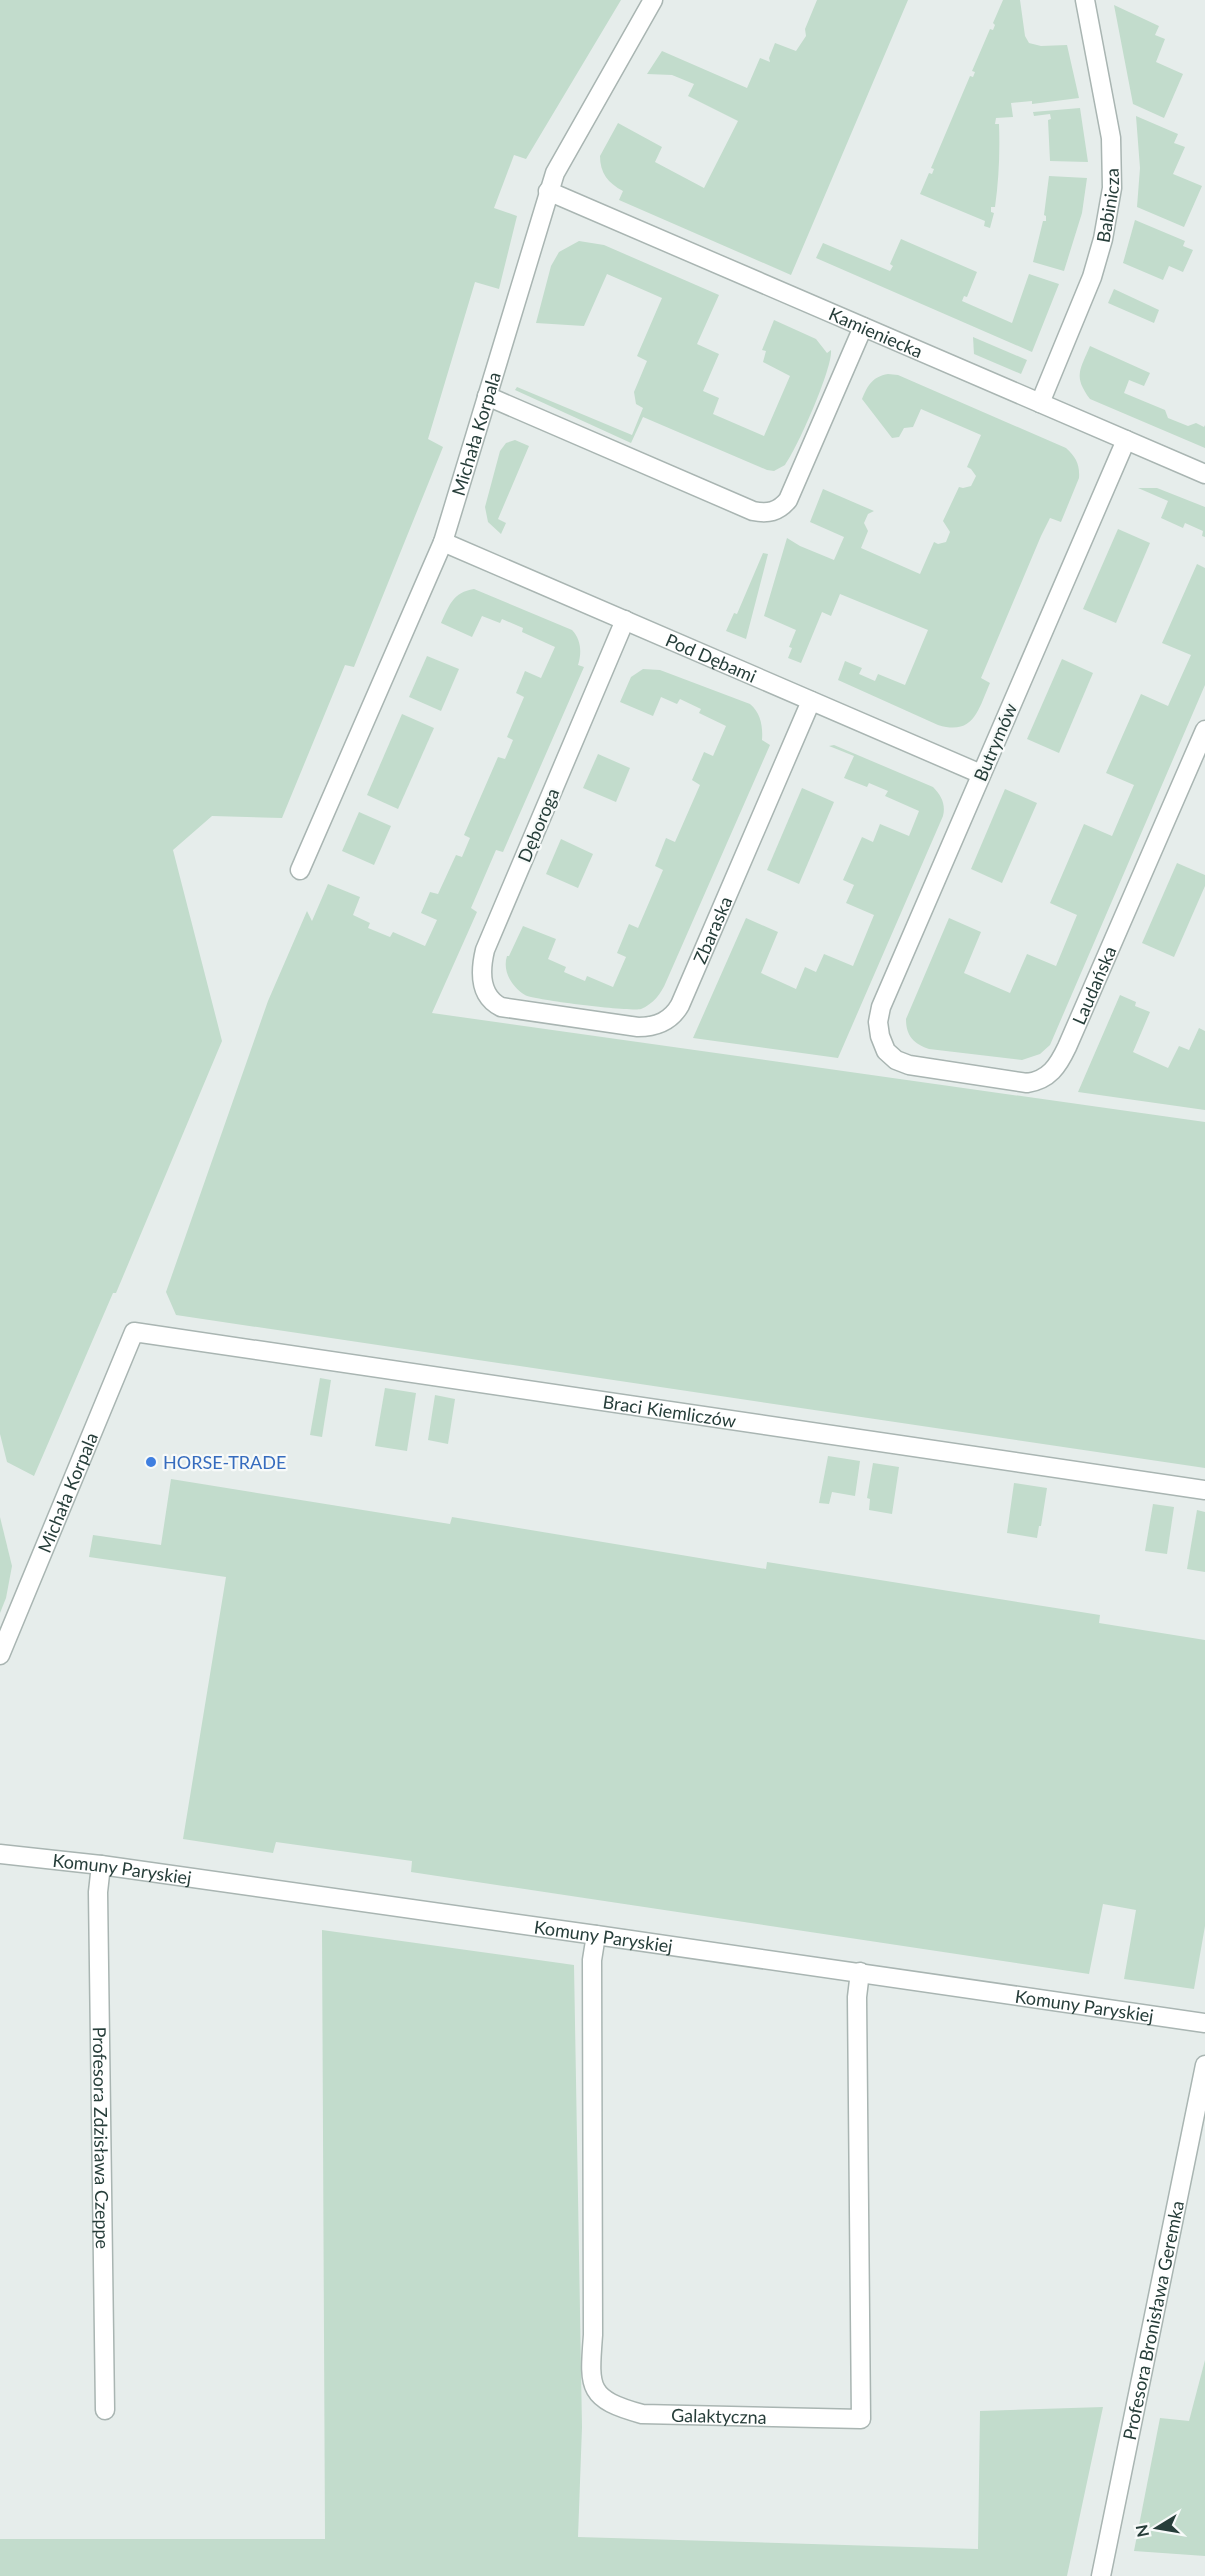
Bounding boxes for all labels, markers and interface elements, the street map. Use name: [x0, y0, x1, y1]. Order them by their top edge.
street label: Babinicza: [1092, 168, 1123, 244]
street label: Kamieniecka: [826, 302, 926, 362]
street label: Michała Korpala: [447, 369, 505, 498]
street label: Pod Dębami: [662, 628, 760, 687]
street label: Butrymów: [969, 700, 1021, 784]
street label: Dęboroga: [513, 785, 563, 865]
street label: Zbaraska: [688, 893, 737, 967]
street label: Laudańska: [1067, 943, 1121, 1028]
street label: Braci Kiemliczów: [601, 1390, 738, 1432]
street label: Michała Korpala: [33, 1429, 102, 1556]
place label: HORSE-TRADE: [163, 1451, 286, 1473]
marker: HORSE-TRADE: [144, 1455, 158, 1469]
street label: Komuny Paryskiej: [52, 1849, 193, 1889]
street label: Komuny Paryskiej: [533, 1915, 674, 1957]
street label: Komuny Paryskiej: [1014, 1985, 1155, 2026]
street label: Profesora Zdzisława Czeppe: [89, 2026, 114, 2249]
street label: Profesora Bronisława Geremka: [1118, 2199, 1188, 2442]
street label: Galaktyczna: [671, 2404, 767, 2428]
north arrow: [1127, 2498, 1187, 2558]
text: N: [1131, 2523, 1152, 2539]

